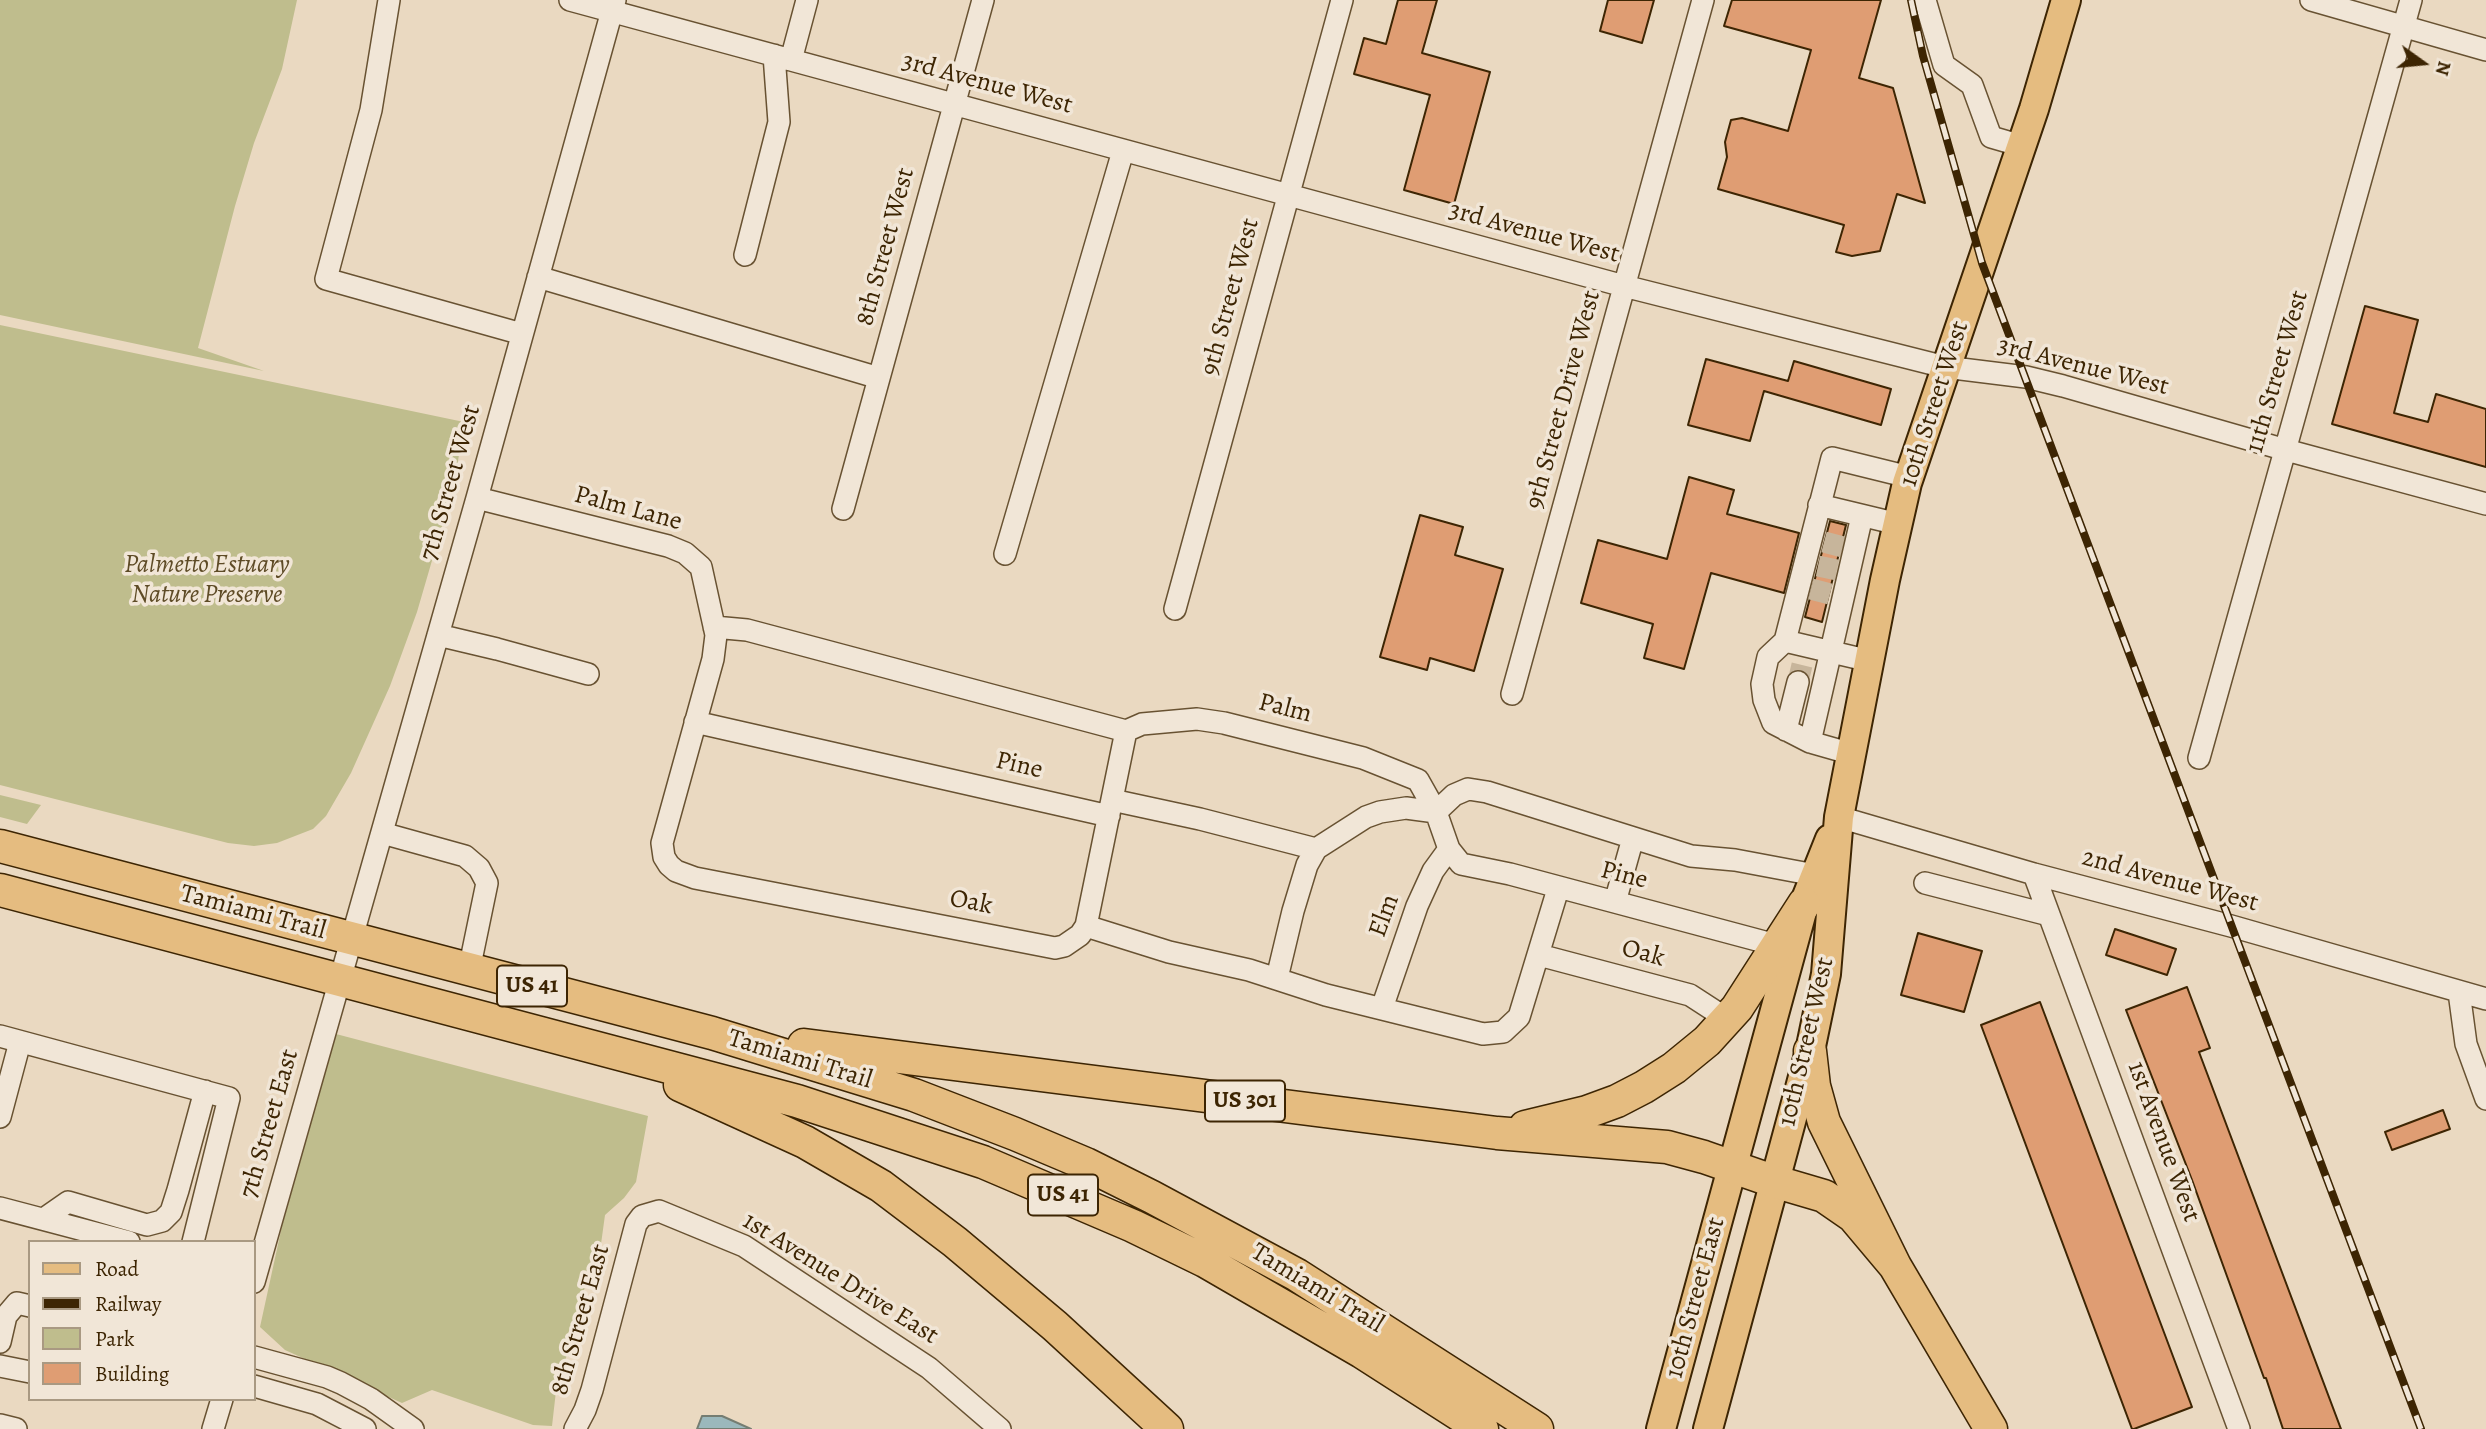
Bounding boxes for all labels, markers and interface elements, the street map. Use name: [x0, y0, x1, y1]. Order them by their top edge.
north arrow: [2388, 28, 2458, 98]
street label: 3rd Avenue West: [898, 46, 1076, 122]
text: N: [2429, 58, 2458, 78]
street label: 8th Street West: [850, 165, 922, 329]
street label: 3rd Avenue West: [1445, 195, 1623, 271]
street label: 9th Street West: [1195, 215, 1267, 379]
street label: 9th Street Drive West: [1520, 287, 1608, 513]
street label: 11th Street West: [2240, 287, 2316, 457]
street label: 10th Street West: [1894, 317, 1976, 491]
street label: 3rd Avenue West: [1994, 331, 2172, 403]
street label: 7th Street West: [414, 402, 488, 564]
street label: Palm Lane: [571, 480, 685, 538]
park label: Palmetto Estuary Nature Preserve: [124, 550, 290, 612]
street label: Palm: [1255, 687, 1315, 731]
street label: Pine: [992, 745, 1046, 787]
street label: 2nd Avenue West: [2078, 842, 2262, 920]
street label: Pine: [1597, 855, 1651, 897]
street label: Tamiami Trail: [177, 879, 329, 947]
street label: Oak: [947, 884, 995, 922]
street label: Elm: [1363, 890, 1407, 942]
street label: Oak: [1618, 933, 1668, 975]
street label: 10th Street West: [1772, 954, 1842, 1130]
road number: US 41: [497, 966, 567, 1006]
street label: Tamiami Trail: [724, 1023, 876, 1097]
street label: 7th Street East: [234, 1046, 306, 1202]
street label: 1st Avenue West: [2120, 1057, 2206, 1227]
road number: US 301: [1205, 1080, 1285, 1121]
road number: US 41: [1028, 1175, 1098, 1216]
street label: 1st Avenue Drive East: [736, 1206, 944, 1352]
street label: 10th Street East: [1660, 1214, 1732, 1382]
street label: Tamiami Trail: [1245, 1237, 1389, 1341]
legend: [28, 1240, 256, 1401]
street label: 8th Street East: [545, 1241, 617, 1399]
text: Road: [95, 1255, 139, 1283]
text: Railway: [95, 1290, 161, 1318]
text: Park: [95, 1325, 134, 1353]
text: Building: [95, 1360, 169, 1388]

